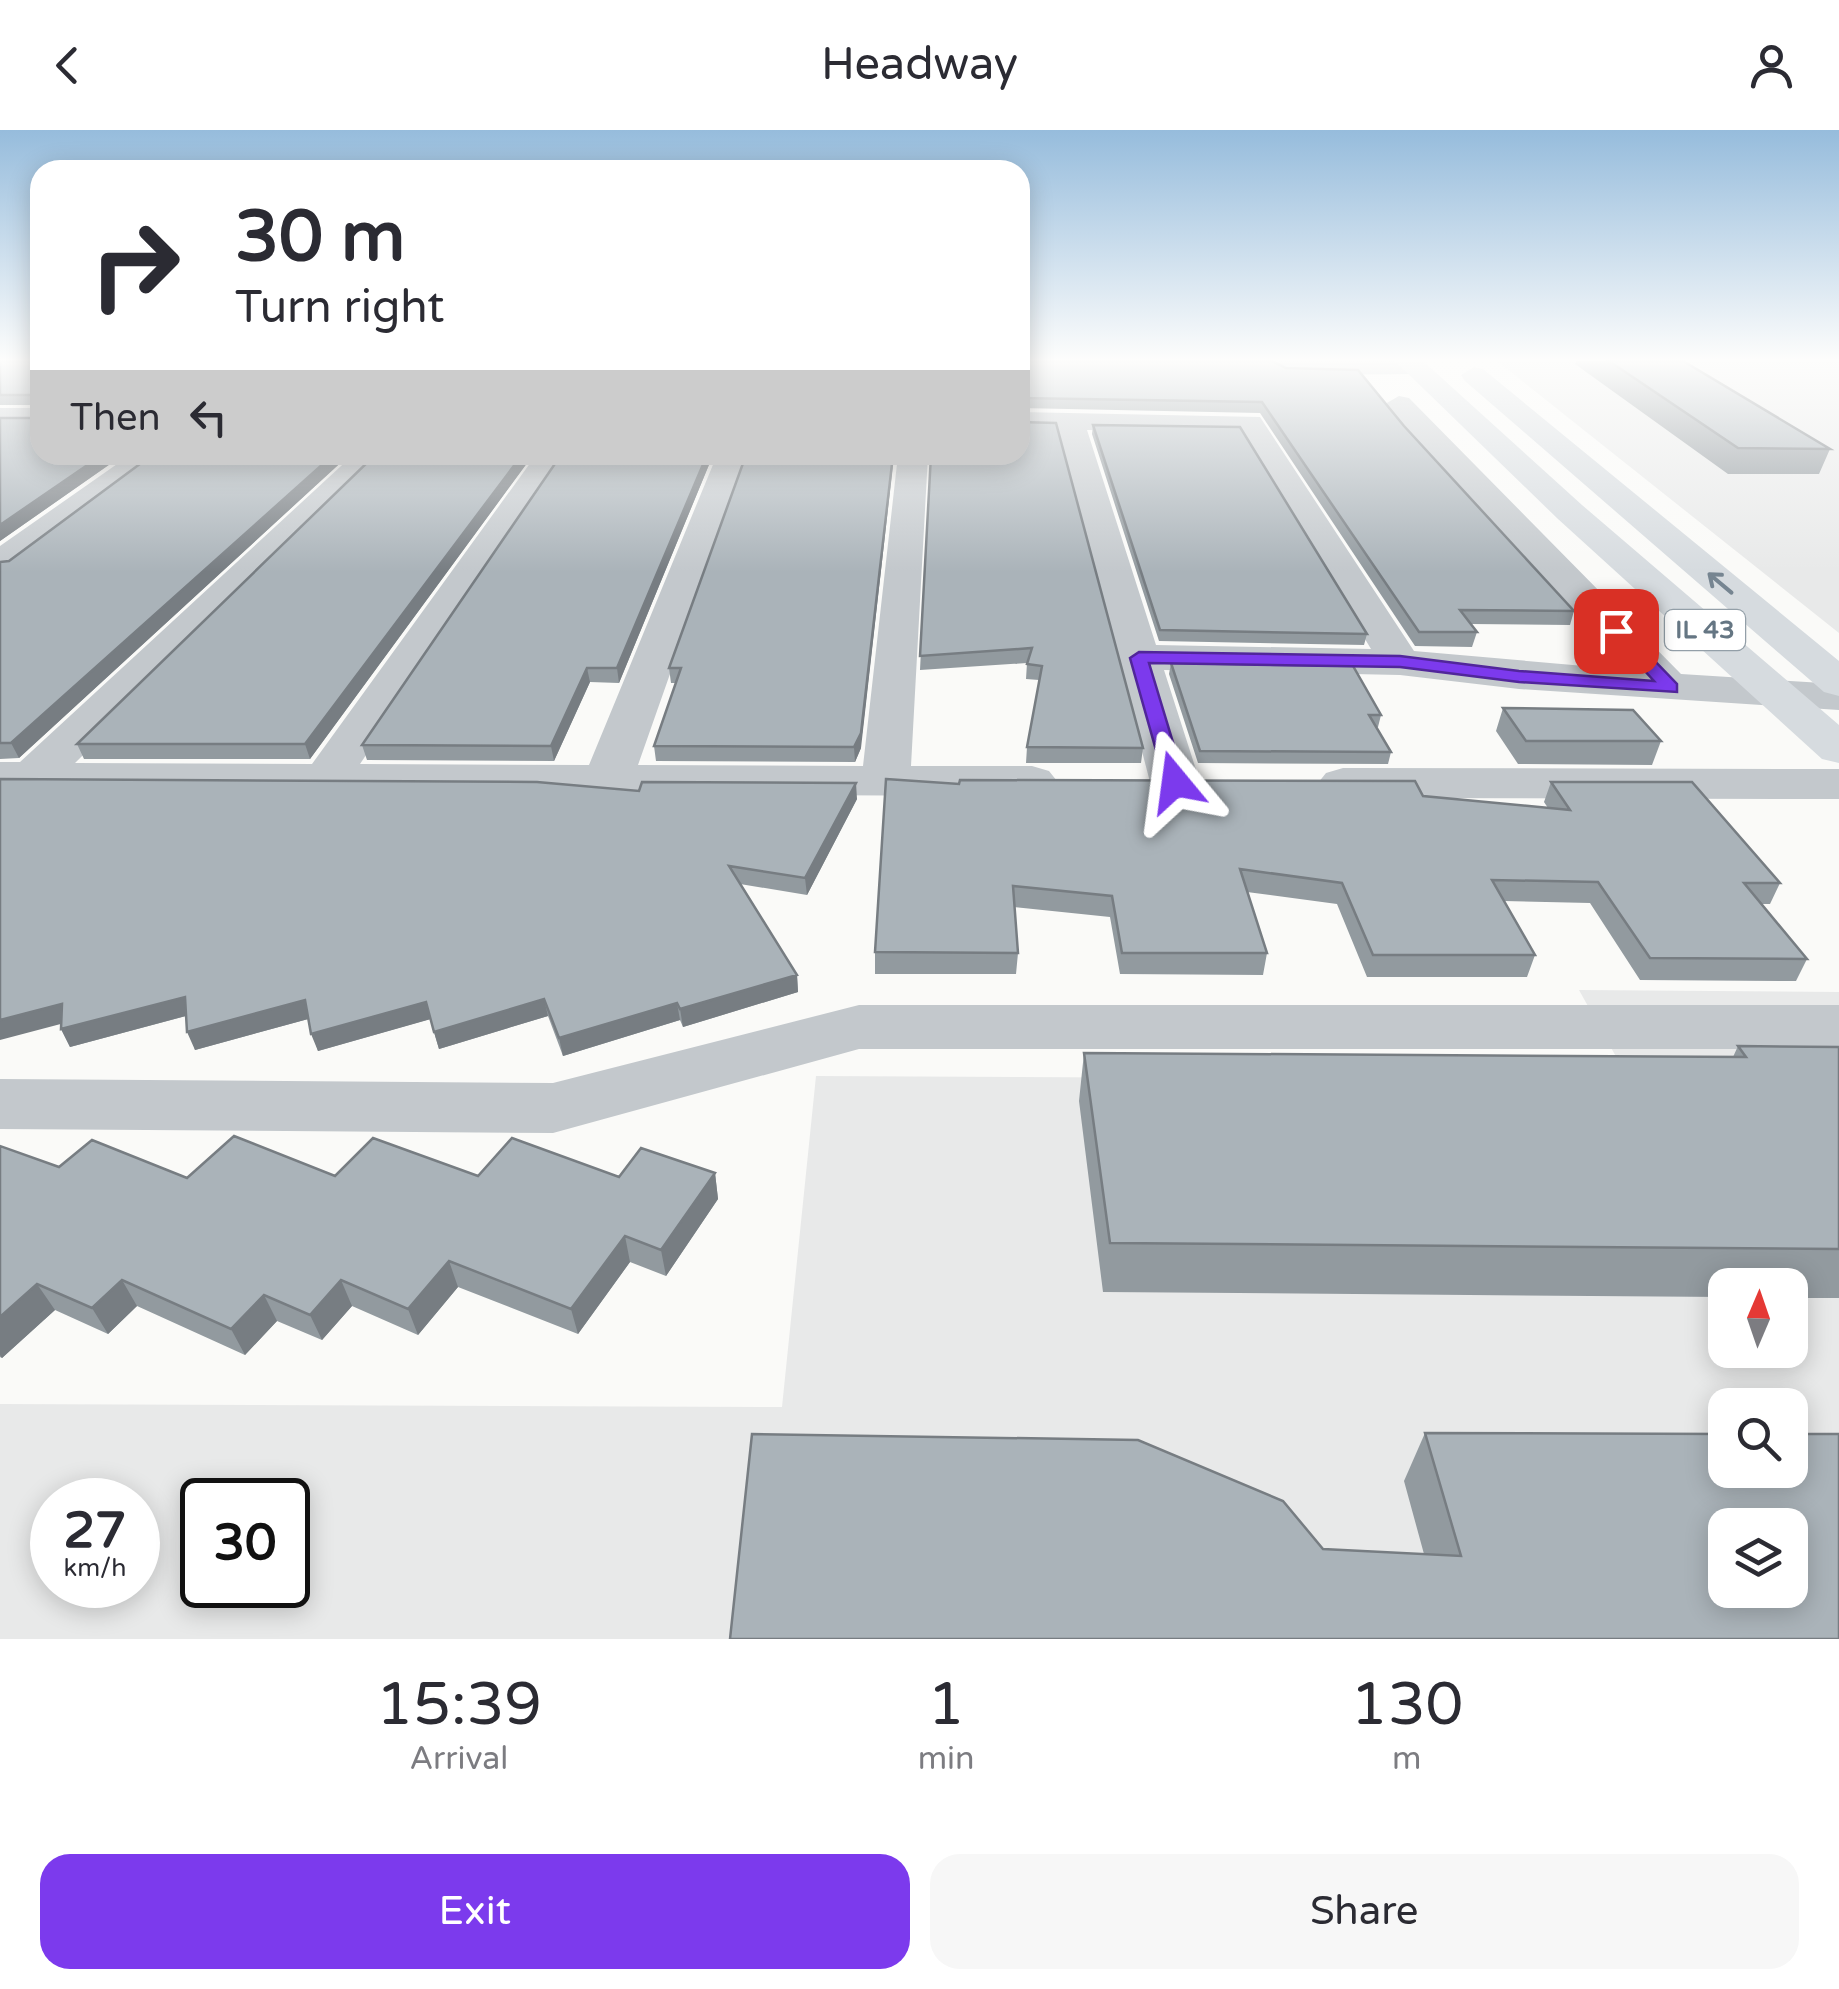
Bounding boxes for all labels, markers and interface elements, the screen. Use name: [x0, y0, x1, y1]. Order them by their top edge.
icon: back: [40, 38, 95, 93]
text: Headway: [821, 38, 1018, 92]
icon: person: [1744, 38, 1799, 93]
text: 30 m: [235, 196, 405, 280]
icon: right: [70, 200, 200, 330]
text: Turn right: [235, 281, 444, 335]
icon: left: [181, 390, 236, 445]
text: Then: [70, 395, 161, 441]
one-way arrow: [1708, 572, 1734, 594]
pin: [1574, 589, 1659, 674]
icon: arrive: [1589, 604, 1644, 659]
road number: IL 43: [1665, 610, 1745, 650]
position arrow: [1123, 730, 1227, 834]
north arrow: [1708, 1268, 1808, 1368]
map controls: [1708, 1268, 1808, 1608]
button: search: [1708, 1388, 1808, 1488]
speed limit sign: 30: [180, 1478, 310, 1608]
text: 27: [64, 1501, 126, 1561]
button: layers: [1708, 1508, 1808, 1608]
text: km/h: [64, 1553, 126, 1583]
text: 15:39: [376, 1669, 542, 1741]
text: 1: [927, 1669, 965, 1741]
text: 130: [1350, 1669, 1463, 1741]
text: Arrival: [409, 1740, 508, 1778]
text: min: [918, 1740, 975, 1778]
text: m: [1392, 1740, 1421, 1778]
button: Exit: [40, 1854, 910, 1969]
button: Share: [930, 1854, 1799, 1969]

